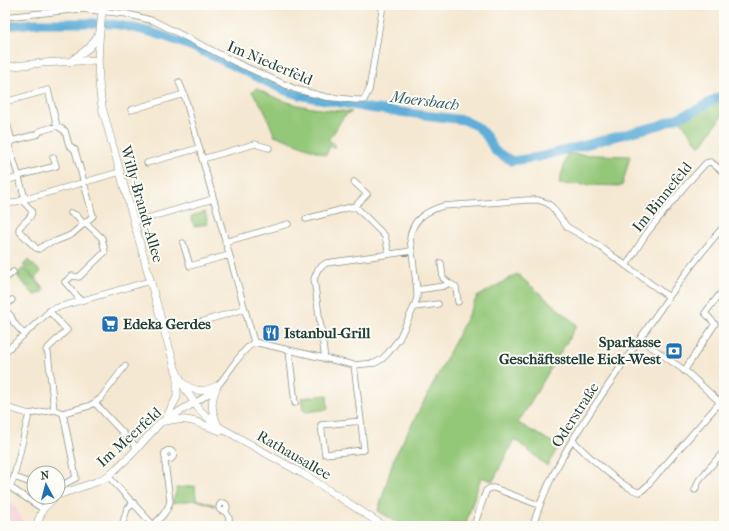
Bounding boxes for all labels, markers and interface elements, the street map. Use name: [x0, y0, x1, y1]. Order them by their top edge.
street label: Im Niederfeld: [225, 37, 316, 89]
water label: Moersbach: [389, 87, 460, 114]
street label: Willy-Brandt-Allee: [116, 142, 167, 265]
street label: Im Binnefeld: [628, 158, 696, 236]
supermarket icon: Edeka Gerdes: [100, 314, 120, 334]
place label: Edeka Gerdes: [123, 315, 211, 333]
restaurant icon: Istanbul-Grill: [261, 323, 281, 343]
place label: Istanbul-Grill: [284, 324, 371, 342]
place label: Sparkasse Geschäftsstelle Eick-West: [499, 333, 662, 368]
bank icon: Sparkasse Geschäftsstelle Eick-West: [664, 341, 684, 361]
street label: Oderstraße: [547, 379, 603, 451]
street label: Im Meerfeld: [93, 403, 166, 471]
street label: Rathausallee: [254, 427, 335, 484]
north arrow: [26, 465, 66, 505]
text: N: [40, 469, 50, 483]

